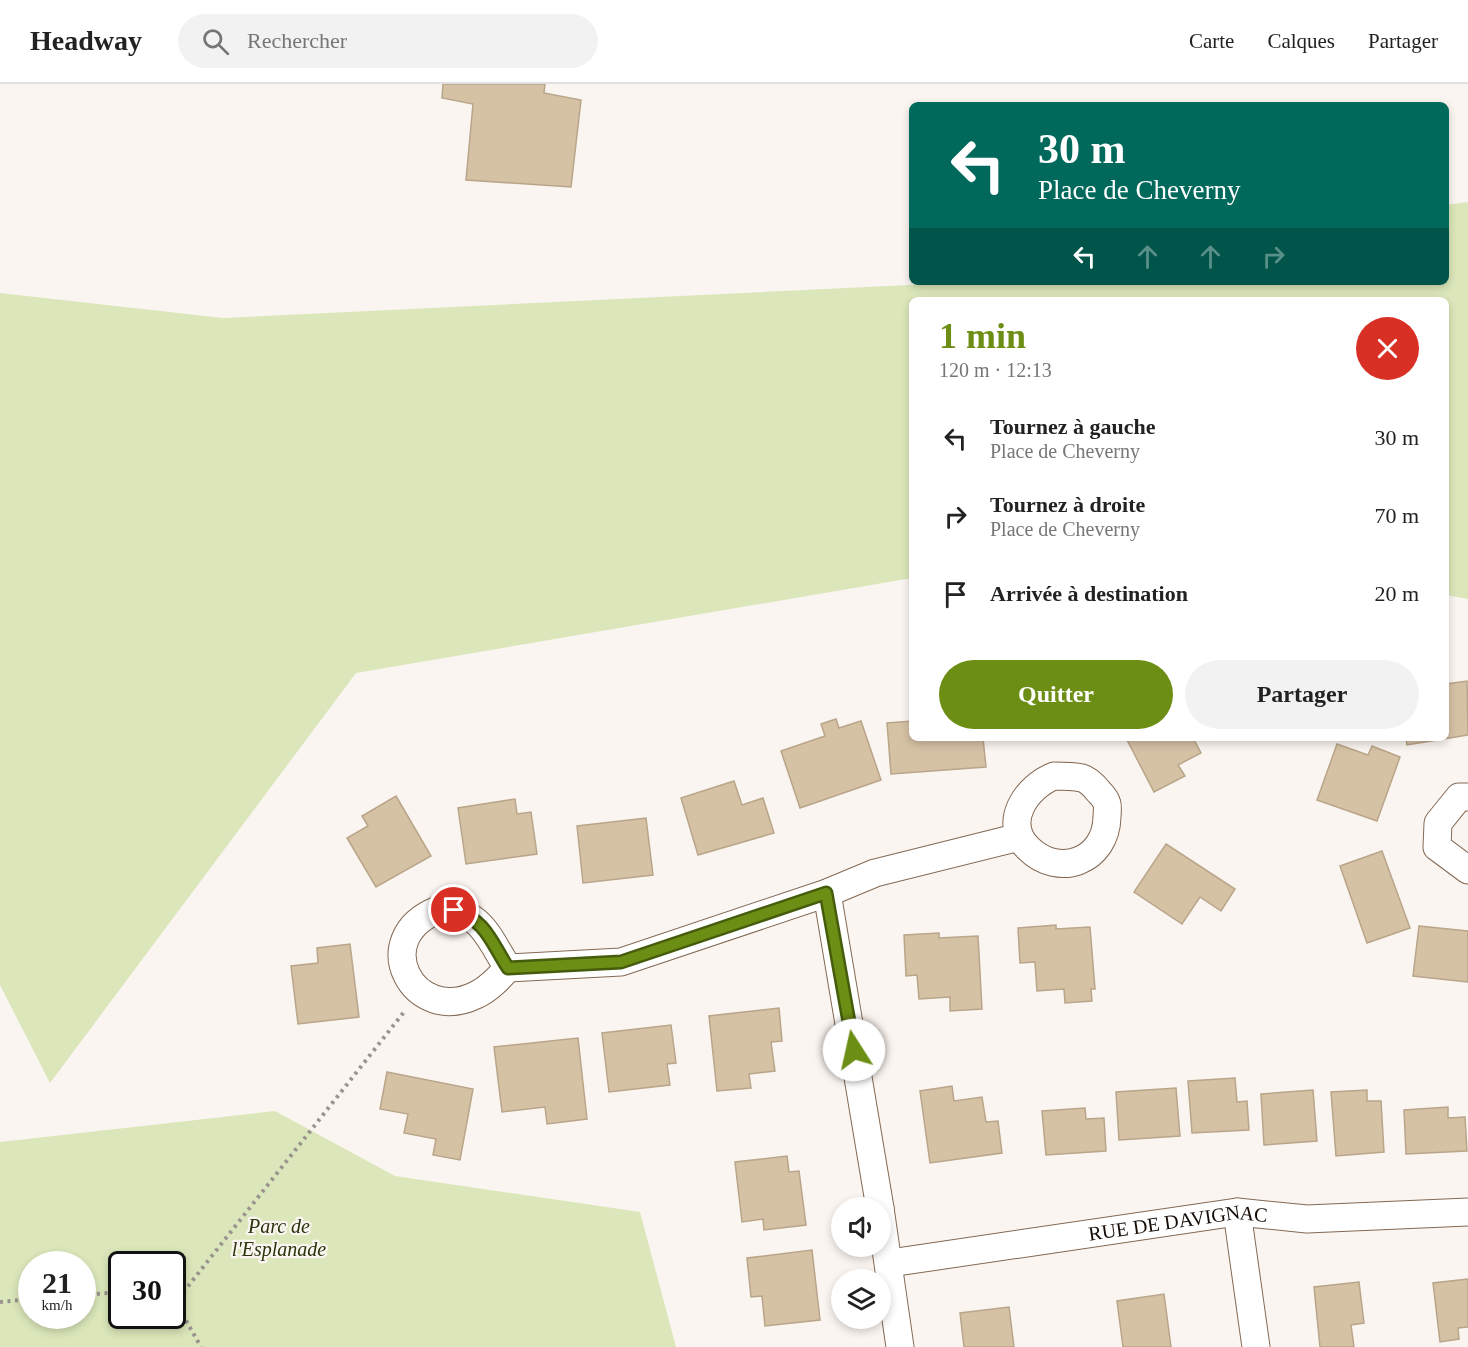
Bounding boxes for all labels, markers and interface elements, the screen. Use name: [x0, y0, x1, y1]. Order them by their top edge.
search box: [178, 14, 598, 68]
text: Headway: [30, 25, 142, 56]
icon: search: [199, 25, 232, 58]
text: Rechercher: [247, 28, 347, 53]
text: Carte: [1189, 29, 1234, 53]
text: Calques: [1267, 29, 1335, 53]
text: Partager: [1368, 29, 1438, 53]
icon: left: [939, 126, 1017, 204]
text: 30 m: [1038, 126, 1126, 172]
text: Place de Cheverny: [1038, 175, 1240, 205]
icon: left: [1068, 240, 1101, 273]
icon: ahead: [1131, 240, 1164, 273]
icon: ahead: [1194, 240, 1227, 273]
icon: right: [1257, 240, 1290, 273]
text: 1 min: [939, 316, 1026, 356]
button: close: [1356, 317, 1419, 380]
text: 120 m · 12:13: [939, 359, 1052, 381]
text: Tournez à gauche: [990, 414, 1155, 439]
icon: left: [939, 422, 972, 455]
text: 30 m: [1374, 425, 1419, 450]
text: Place de Cheverny: [990, 440, 1140, 462]
text: Tournez à droite: [990, 492, 1145, 517]
icon: right: [939, 500, 972, 533]
text: 70 m: [1374, 503, 1419, 528]
text: Place de Cheverny: [990, 518, 1140, 540]
icon: arrive: [939, 578, 972, 611]
text: Arrivée à destination: [990, 581, 1188, 606]
text: 20 m: [1374, 581, 1419, 606]
button: Quitter: [939, 660, 1173, 729]
button: Partager: [1185, 660, 1419, 729]
pin: [428, 884, 479, 935]
icon: arrive: [437, 893, 470, 926]
position arrow: [822, 1018, 886, 1082]
map controls: [831, 1197, 891, 1329]
button: sound: [831, 1197, 891, 1257]
street label: RUE DE DAVIGNAC: [1087, 1201, 1269, 1245]
park label: Parc de l'Esplanade: [232, 1215, 326, 1261]
speed limit sign: 30: [108, 1251, 186, 1329]
text: 21: [42, 1266, 72, 1299]
button: layers: [831, 1269, 891, 1329]
text: km/h: [42, 1297, 72, 1313]

